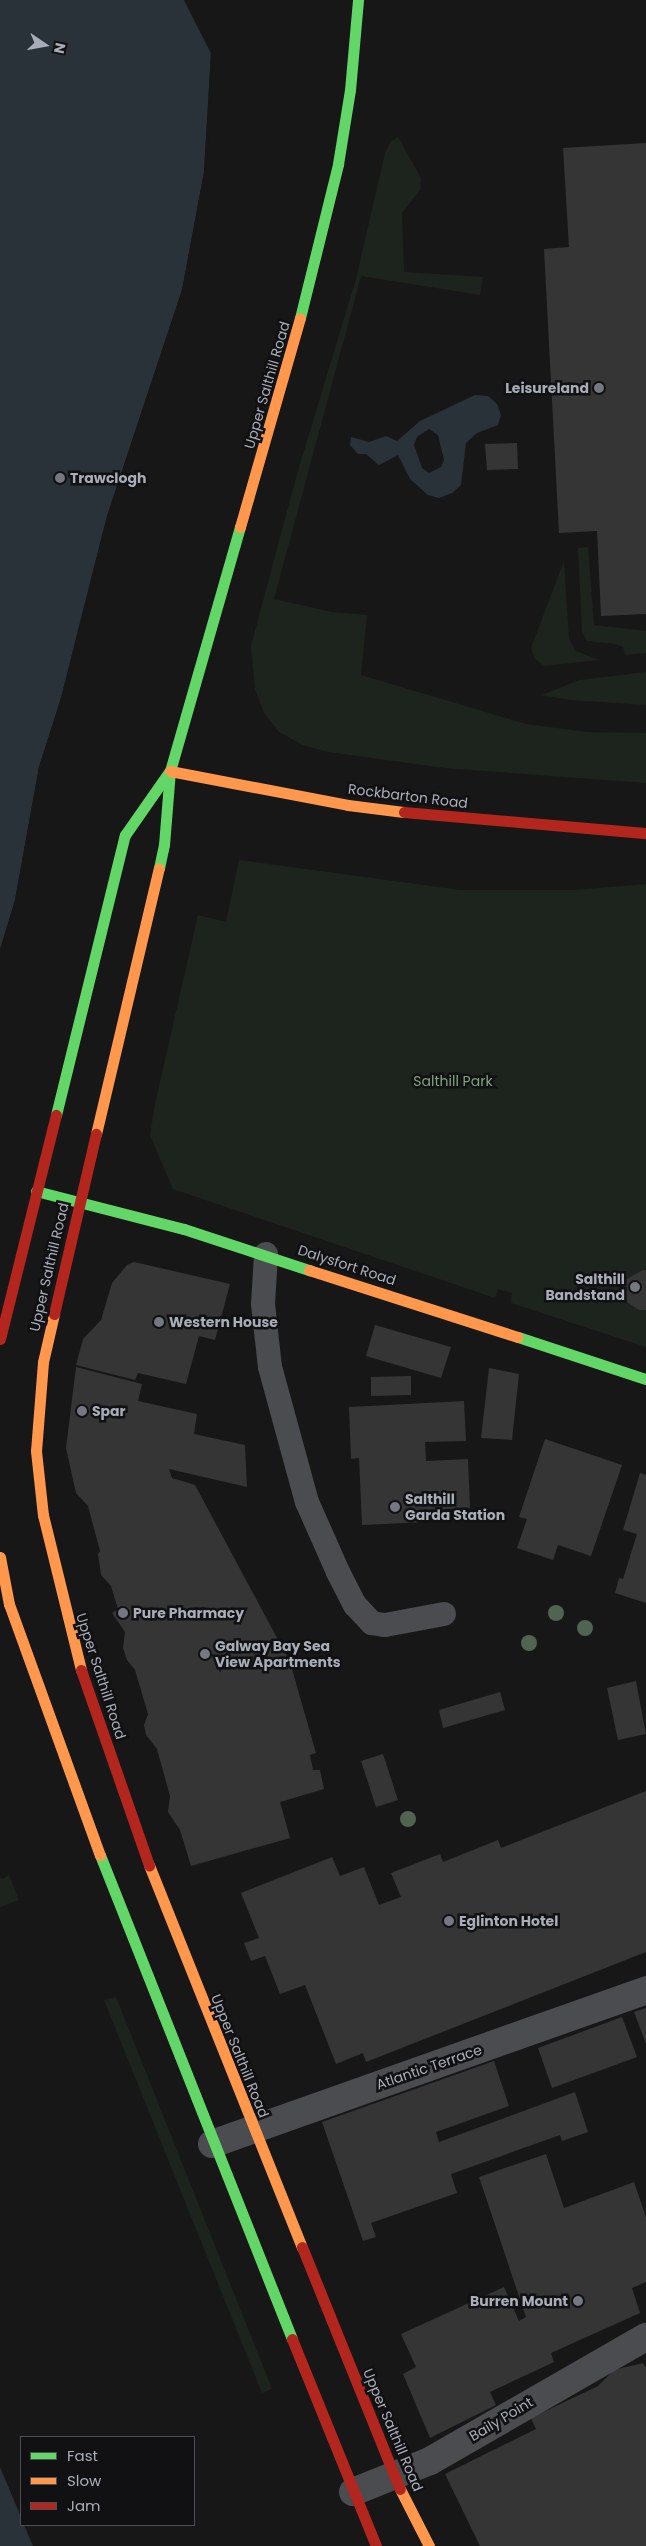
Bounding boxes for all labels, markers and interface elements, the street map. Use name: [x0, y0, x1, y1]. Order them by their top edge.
north arrow: [20, 20, 70, 70]
text: N: [49, 41, 71, 55]
street label: Upper Salthill Road: [241, 319, 293, 451]
place label: Leisureland: [505, 380, 589, 396]
marker: Leisureland: [593, 382, 605, 394]
place label: Trawclogh: [70, 470, 146, 486]
marker: Trawclogh: [54, 472, 66, 484]
street label: Rockbarton Road: [347, 780, 469, 812]
park label: Salthill Park: [413, 1073, 493, 1089]
street label: Upper Salthill Road: [26, 1201, 72, 1333]
street label: Dalysfort Road: [296, 1241, 398, 1289]
place label: Salthill Bandstand: [545, 1271, 625, 1304]
marker: Salthill Bandstand: [629, 1281, 641, 1293]
place label: Western House: [169, 1314, 278, 1330]
marker: Western House: [153, 1316, 165, 1328]
place label: Spar: [92, 1403, 126, 1419]
marker: Spar: [76, 1405, 88, 1417]
place label: Salthill Garda Station: [405, 1491, 505, 1524]
marker: Salthill Garda Station: [389, 1501, 401, 1513]
place label: Pure Pharmacy: [133, 1605, 244, 1621]
marker: Pure Pharmacy: [117, 1607, 129, 1619]
street label: Upper Salthill Road: [73, 1611, 129, 1741]
place label: Galway Bay Sea View Apartments: [215, 1638, 340, 1670]
marker: Galway Bay Sea View Apartments: [199, 1648, 211, 1660]
place label: Eglinton Hotel: [459, 1913, 558, 1929]
marker: Eglinton Hotel: [443, 1915, 455, 1927]
street label: Upper Salthill Road: [208, 1992, 272, 2120]
street label: Atlantic Terrace: [374, 2041, 484, 2093]
place label: Burren Mount: [470, 2293, 568, 2309]
marker: Burren Mount: [572, 2295, 584, 2307]
street label: Upper Salthill Road: [360, 2366, 426, 2494]
street label: Baily Point: [466, 2393, 536, 2445]
legend: [20, 2436, 195, 2526]
text: Fast: [67, 2445, 98, 2466]
text: Slow: [67, 2470, 101, 2491]
text: Jam: [67, 2495, 101, 2516]

